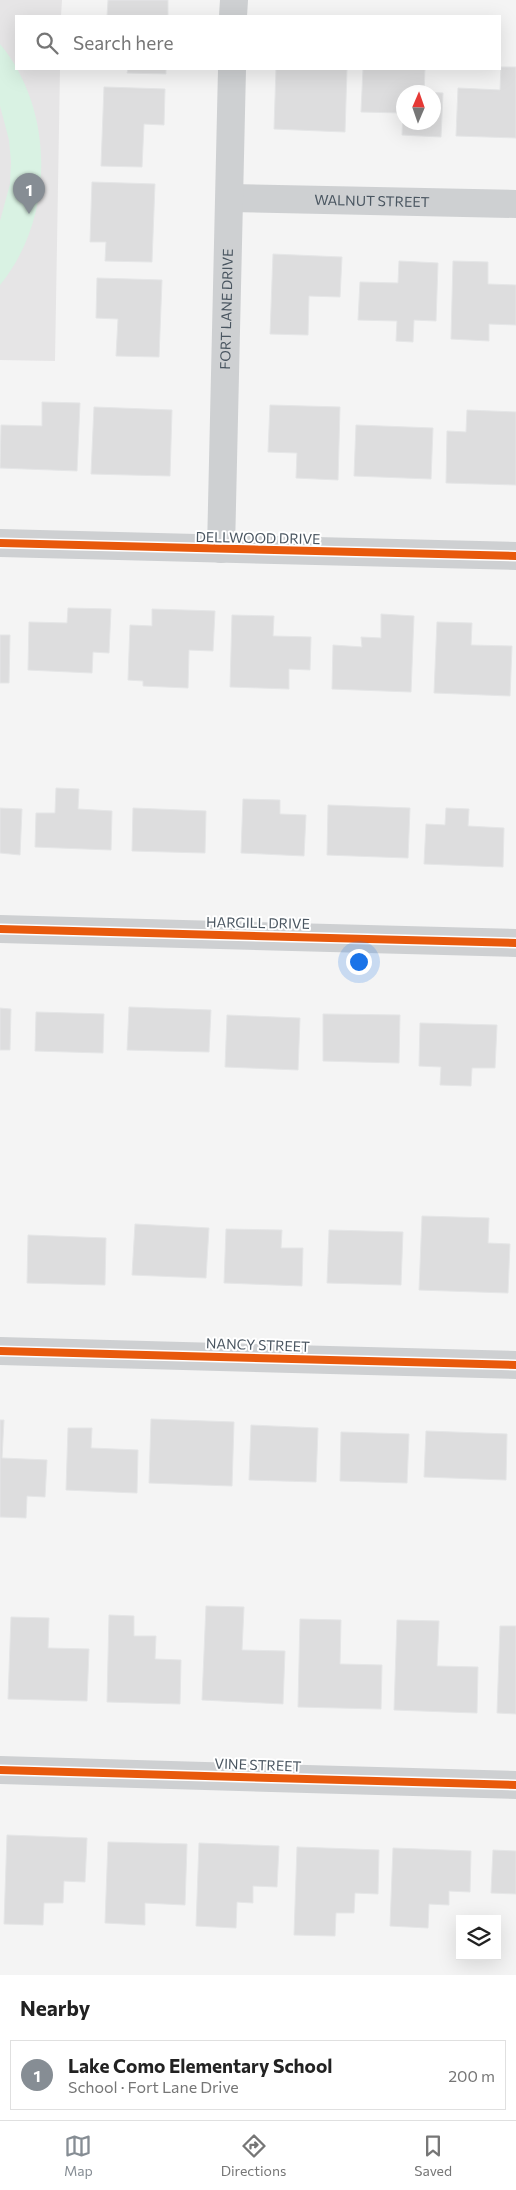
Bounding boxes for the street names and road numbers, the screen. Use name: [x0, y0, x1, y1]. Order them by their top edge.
street label: WALNUT STREET: [314, 191, 430, 210]
street label: FORT LANE DRIVE: [216, 248, 236, 370]
street label: DELLWOOD DRIVE: [195, 528, 321, 547]
street label: HARGILL DRIVE: [206, 913, 310, 932]
street label: NANCY STREET: [206, 1334, 310, 1355]
street label: VINE STREET: [214, 1754, 302, 1775]

